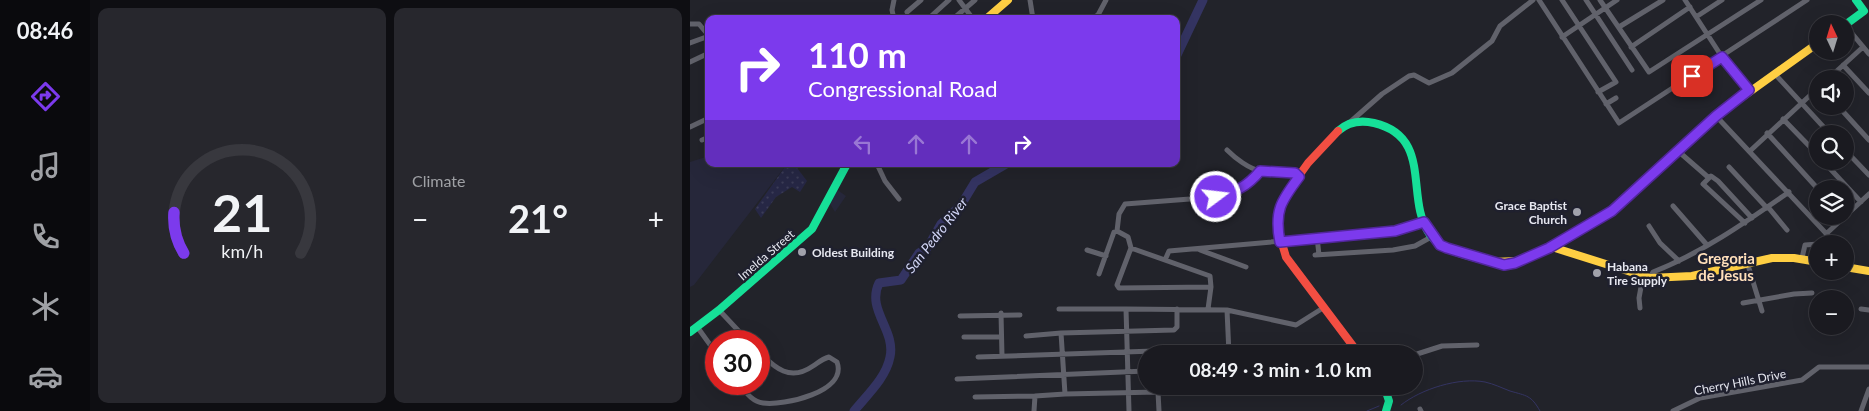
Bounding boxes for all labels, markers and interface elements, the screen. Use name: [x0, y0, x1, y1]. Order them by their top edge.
north arrow: [1809, 15, 1854, 60]
map controls: [1809, 15, 1854, 335]
text: 08:46: [17, 17, 73, 44]
text: 110 m: [808, 33, 907, 75]
icon: right: [725, 35, 790, 100]
pin: [1671, 55, 1713, 97]
icon: arrive: [1678, 62, 1706, 90]
button: sound: [1809, 70, 1854, 115]
text: Congressional Road: [808, 75, 997, 102]
icon: directions: [28, 79, 63, 114]
button: search: [1809, 125, 1854, 170]
icon: left: [849, 130, 877, 158]
icon: ahead: [902, 130, 930, 158]
icon: ahead: [955, 130, 983, 158]
icon: right: [1008, 130, 1036, 158]
icon: music: [28, 149, 63, 184]
position arrow: [1189, 170, 1241, 222]
text: Climate: [412, 171, 465, 190]
button: layers: [1809, 180, 1854, 225]
text: 21: [212, 181, 272, 243]
water label: San Pedro River: [901, 194, 971, 276]
text: 21°: [508, 195, 568, 241]
place label: Grace Baptist Church: [1495, 198, 1568, 227]
text: −: [412, 202, 428, 236]
text: +: [648, 202, 664, 236]
marker: Grace Baptist Church: [1571, 206, 1583, 218]
icon: phone: [28, 219, 63, 254]
street label: Imelda Street: [735, 226, 798, 284]
button: +: [1809, 235, 1854, 280]
text: km/h: [221, 240, 263, 262]
place label: Oldest Building: [812, 245, 895, 260]
marker: Oldest Building: [796, 246, 808, 258]
district label: Gregoria de Jesus: [1697, 249, 1755, 284]
place label: Habana Tire Supply: [1607, 259, 1668, 288]
marker: Habana Tire Supply: [1591, 267, 1603, 279]
icon: climate: [28, 289, 63, 324]
button: −: [1809, 290, 1854, 335]
speed limit sign: 30: [705, 330, 770, 395]
text: 08:49 · 3 min · 1.0 km: [1189, 358, 1372, 381]
icon: car: [28, 359, 63, 394]
street label: Cherry Hills Drive: [1693, 366, 1787, 398]

